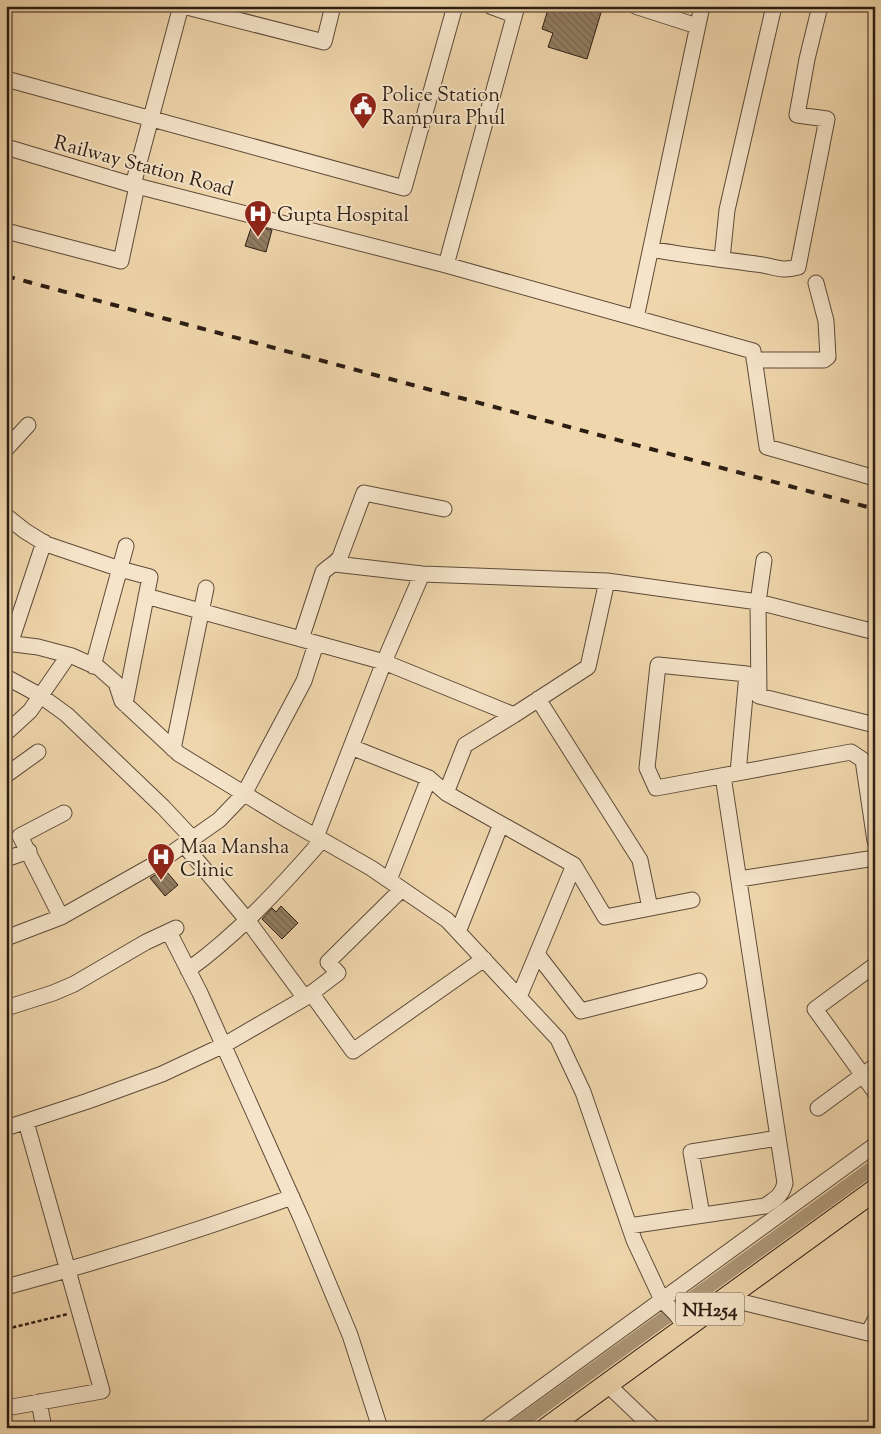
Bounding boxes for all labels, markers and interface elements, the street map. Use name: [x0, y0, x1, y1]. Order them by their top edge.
place label: Police Station Rampura Phul: [382, 82, 506, 134]
public building icon: Police Station Rampura Phul: [348, 91, 378, 130]
street label: Railway Station Road: [50, 129, 236, 205]
hospital icon: Gupta Hospital: [243, 199, 273, 238]
place label: Gupta Hospital: [277, 202, 410, 231]
place label: Maa Mansha Clinic: [180, 834, 289, 886]
hospital icon: Maa Mansha Clinic: [146, 842, 176, 881]
road number: NH254: [676, 1292, 744, 1326]

